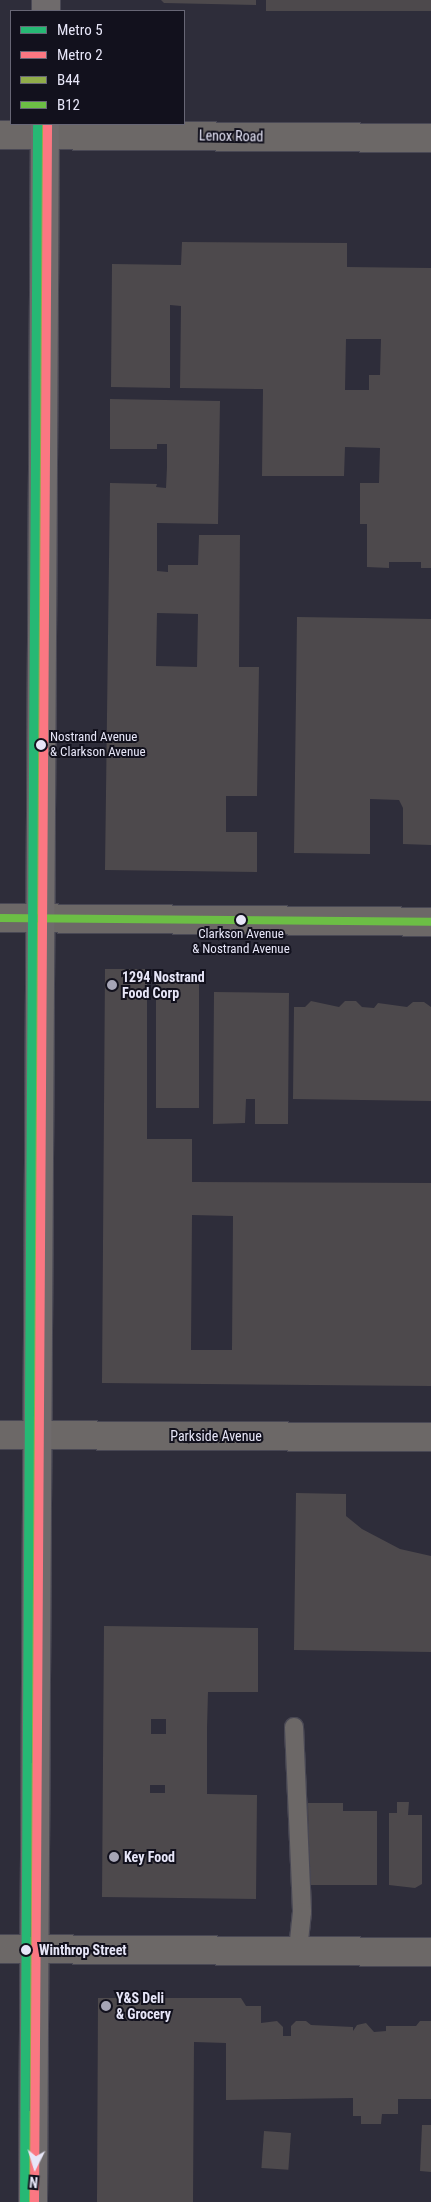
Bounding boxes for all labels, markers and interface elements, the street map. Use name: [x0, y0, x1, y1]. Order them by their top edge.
legend: [10, 10, 185, 125]
text: Metro 5: [57, 21, 103, 39]
text: Metro 2: [57, 46, 103, 64]
text: B44: [57, 71, 80, 89]
text: B12: [57, 96, 80, 114]
street label: Lenox Road: [199, 127, 263, 145]
place label: Nostrand Avenue & Clarkson Avenue: [50, 730, 146, 761]
marker: Nostrand Avenue & Clarkson Avenue: [36, 740, 46, 750]
marker: Clarkson Avenue & Nostrand Avenue: [236, 915, 246, 925]
place label: Clarkson Avenue & Nostrand Avenue: [192, 927, 290, 958]
place label: 1294 Nostrand Food Corp: [122, 969, 205, 1002]
marker: 1294 Nostrand Food Corp: [106, 979, 118, 991]
street label: Parkside Avenue: [170, 1428, 262, 1444]
place label: Key Food: [124, 1849, 175, 1865]
marker: Key Food: [108, 1851, 120, 1863]
marker: Winthrop Street: [17, 1941, 35, 1959]
place label: Winthrop Street: [39, 1942, 127, 1958]
place label: Y&S Deli & Grocery: [116, 1990, 171, 2022]
marker: Y&S Deli & Grocery: [100, 2000, 112, 2012]
north arrow: [10, 2142, 60, 2192]
text: N: [29, 2174, 39, 2190]

